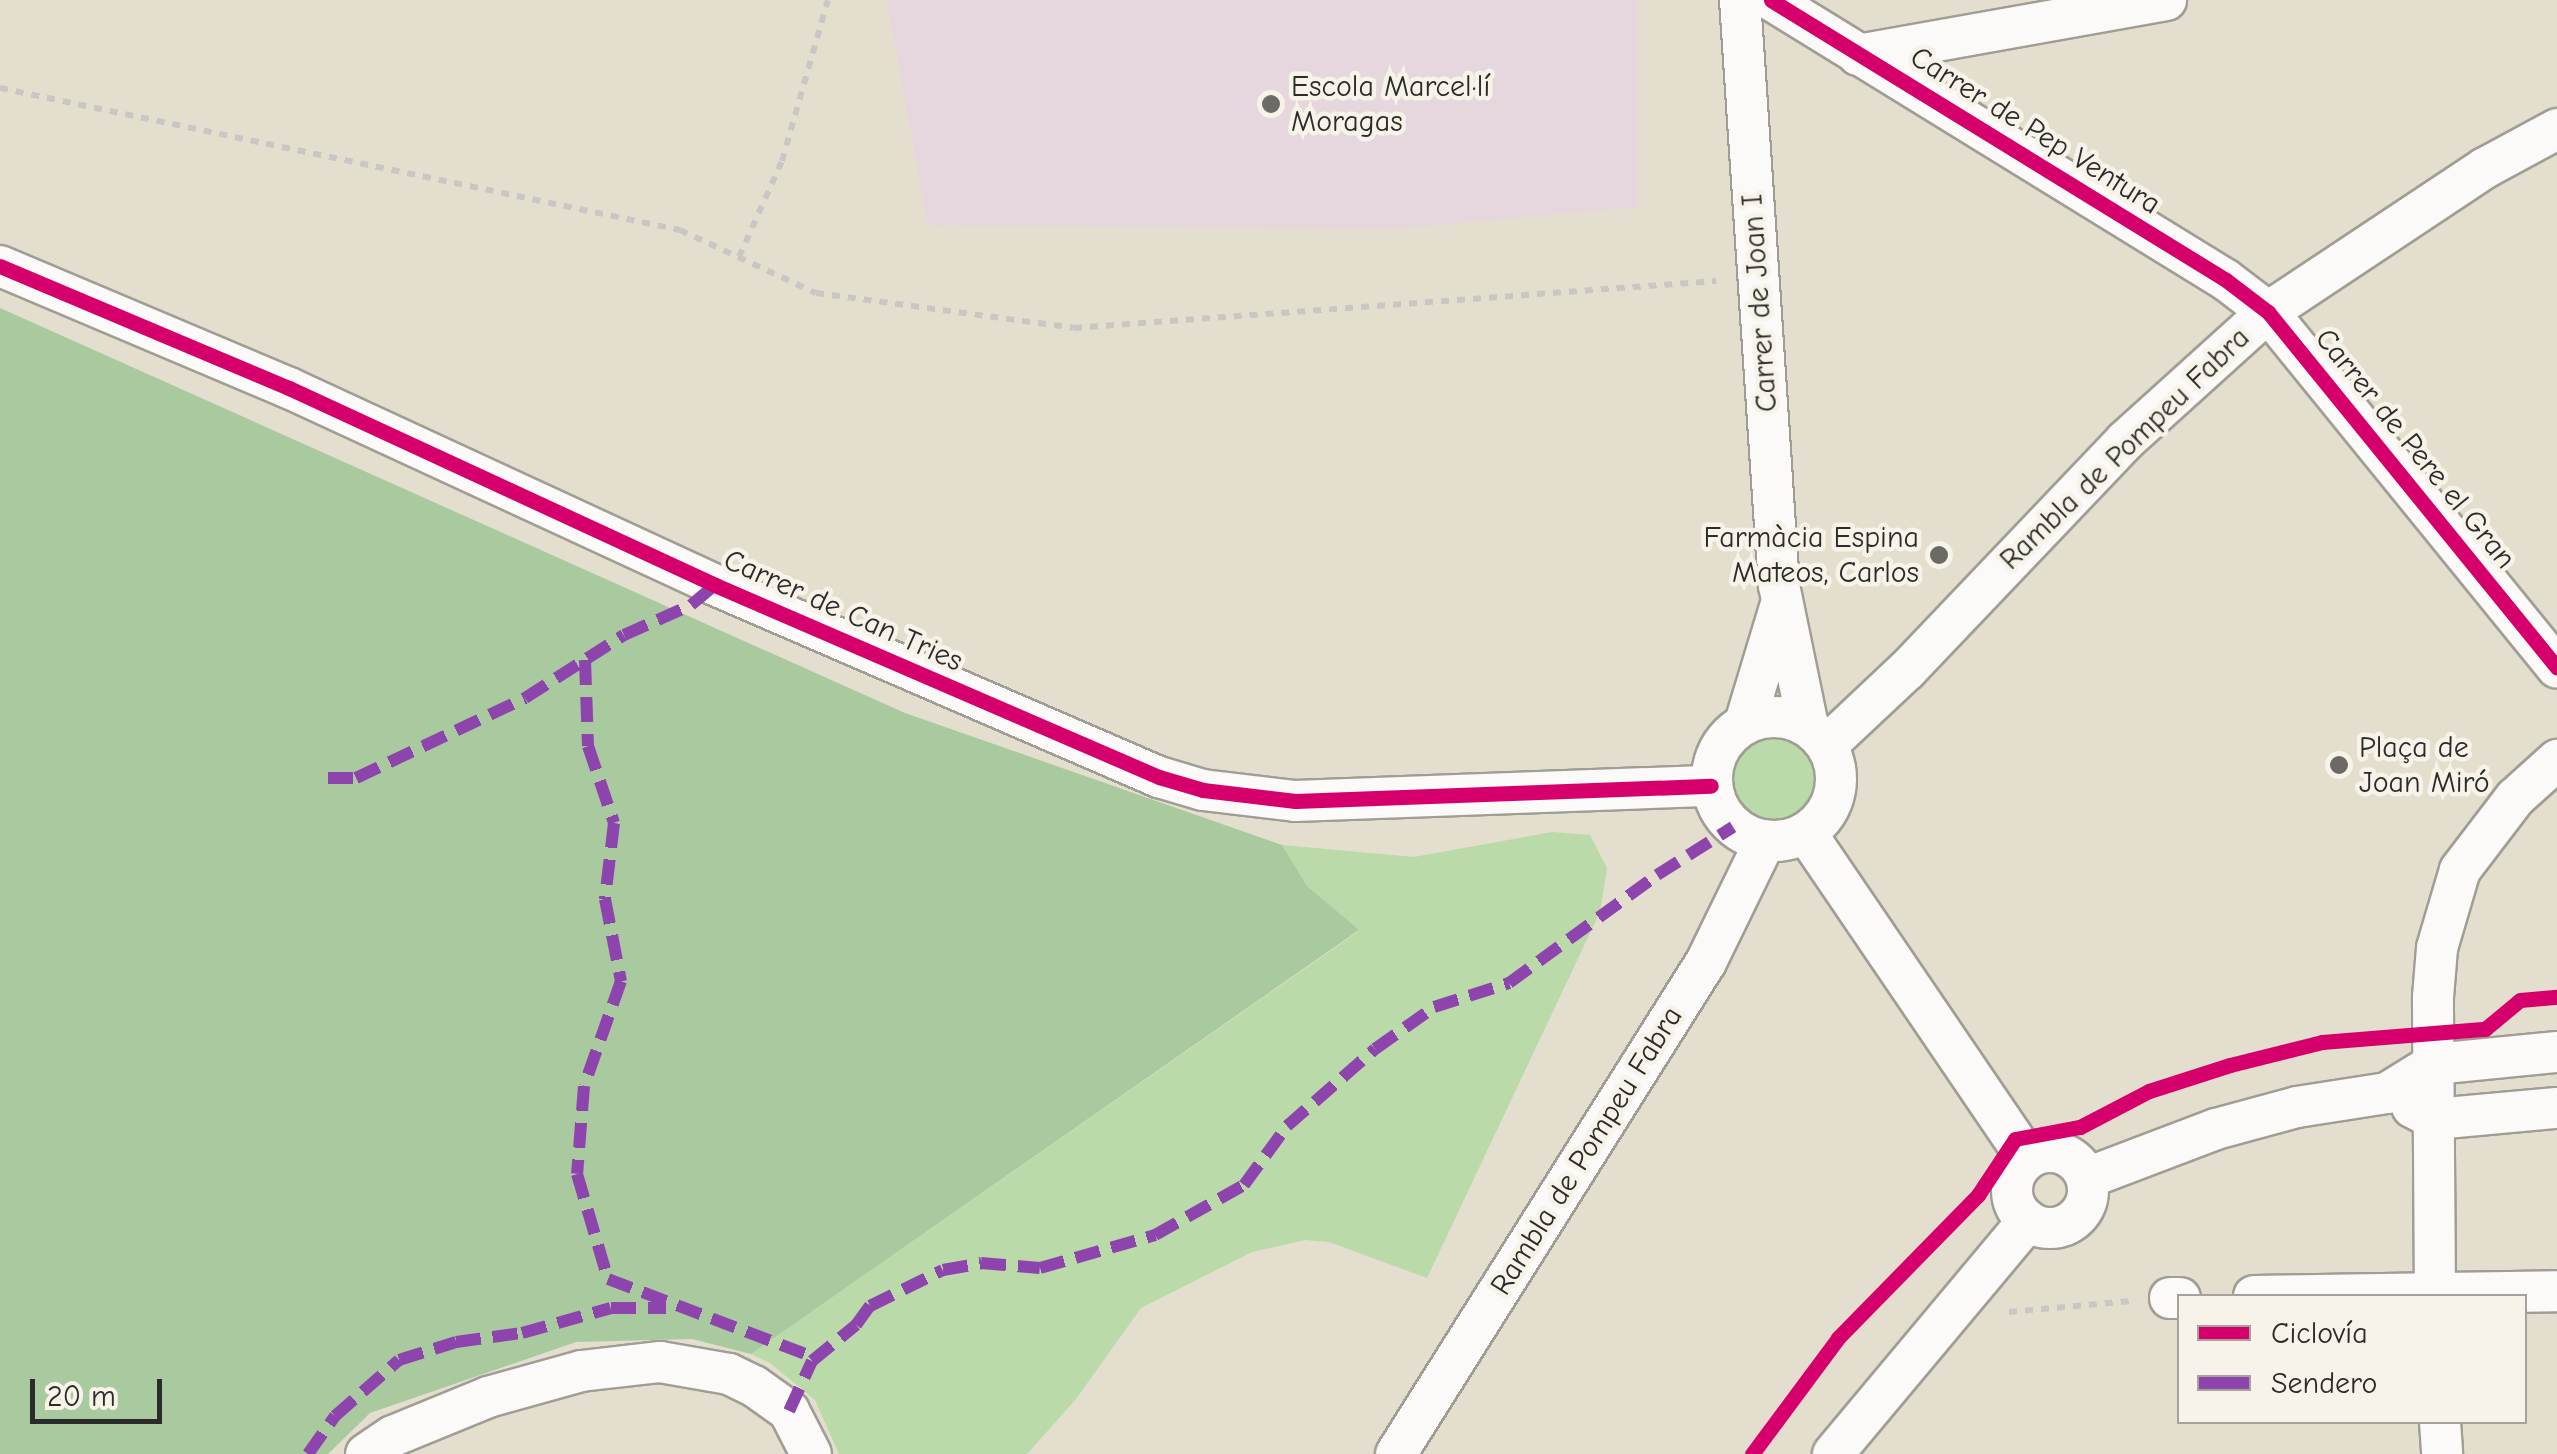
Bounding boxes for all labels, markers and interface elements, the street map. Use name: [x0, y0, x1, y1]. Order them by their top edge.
street label: Carrer de Pep Ventura: [1903, 39, 2167, 223]
place label: Escola Marcel·lí Moragas: [1291, 69, 1490, 140]
marker: Escola Marcel·lí Moragas: [1260, 93, 1282, 115]
street label: Carrer de Joan I: [1734, 193, 1786, 413]
street label: Rambla de Pompeu Fabra: [1993, 320, 2257, 578]
street label: Carrer de Pere el Gran: [2307, 322, 2523, 576]
place label: Farmàcia Espina Mateos, Carlos: [1704, 520, 1919, 590]
street label: Carrer de Can Tries: [718, 542, 968, 680]
marker: Farmàcia Espina Mateos, Carlos: [1928, 544, 1950, 566]
place label: Plaça de Joan Miró: [2359, 730, 2489, 800]
marker: Plaça de Joan Miró: [2328, 754, 2350, 776]
street label: Rambla de Pompeu Fabra: [1483, 1000, 1691, 1302]
legend: [2177, 1294, 2527, 1424]
text: Ciclovía: [2271, 1316, 2368, 1351]
scale bar: [35, 1359, 168, 1421]
text: Sendero: [2271, 1366, 2377, 1401]
text: 20 m: [47, 1379, 116, 1414]

